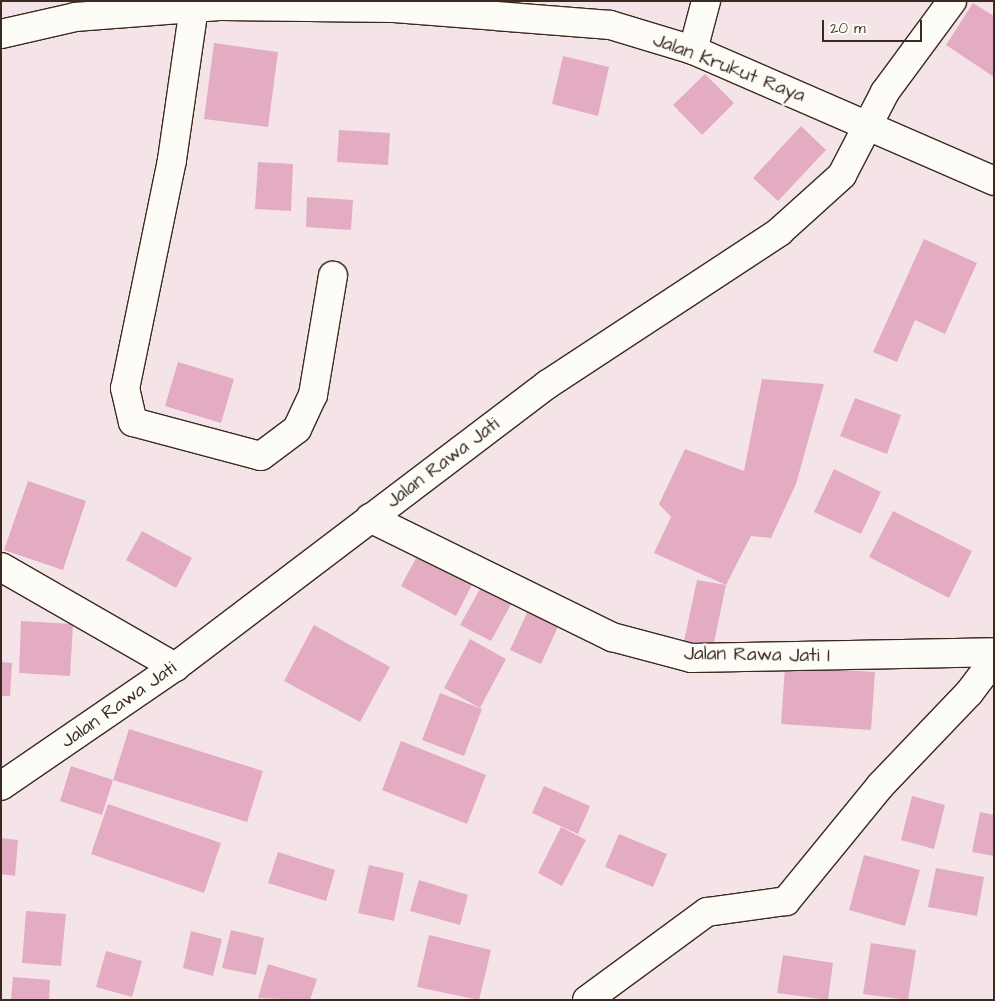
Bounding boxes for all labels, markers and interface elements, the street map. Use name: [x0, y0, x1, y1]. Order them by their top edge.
scale bar: [825, 10, 925, 42]
text: 20 m: [830, 18, 866, 39]
street label: Jalan Krukut Raya: [650, 29, 808, 107]
street label: Jalan Rawa Jati: [382, 413, 504, 513]
street label: Jalan Rawa Jati I: [684, 642, 830, 668]
street label: Jalan Rawa Jati: [57, 657, 181, 753]

